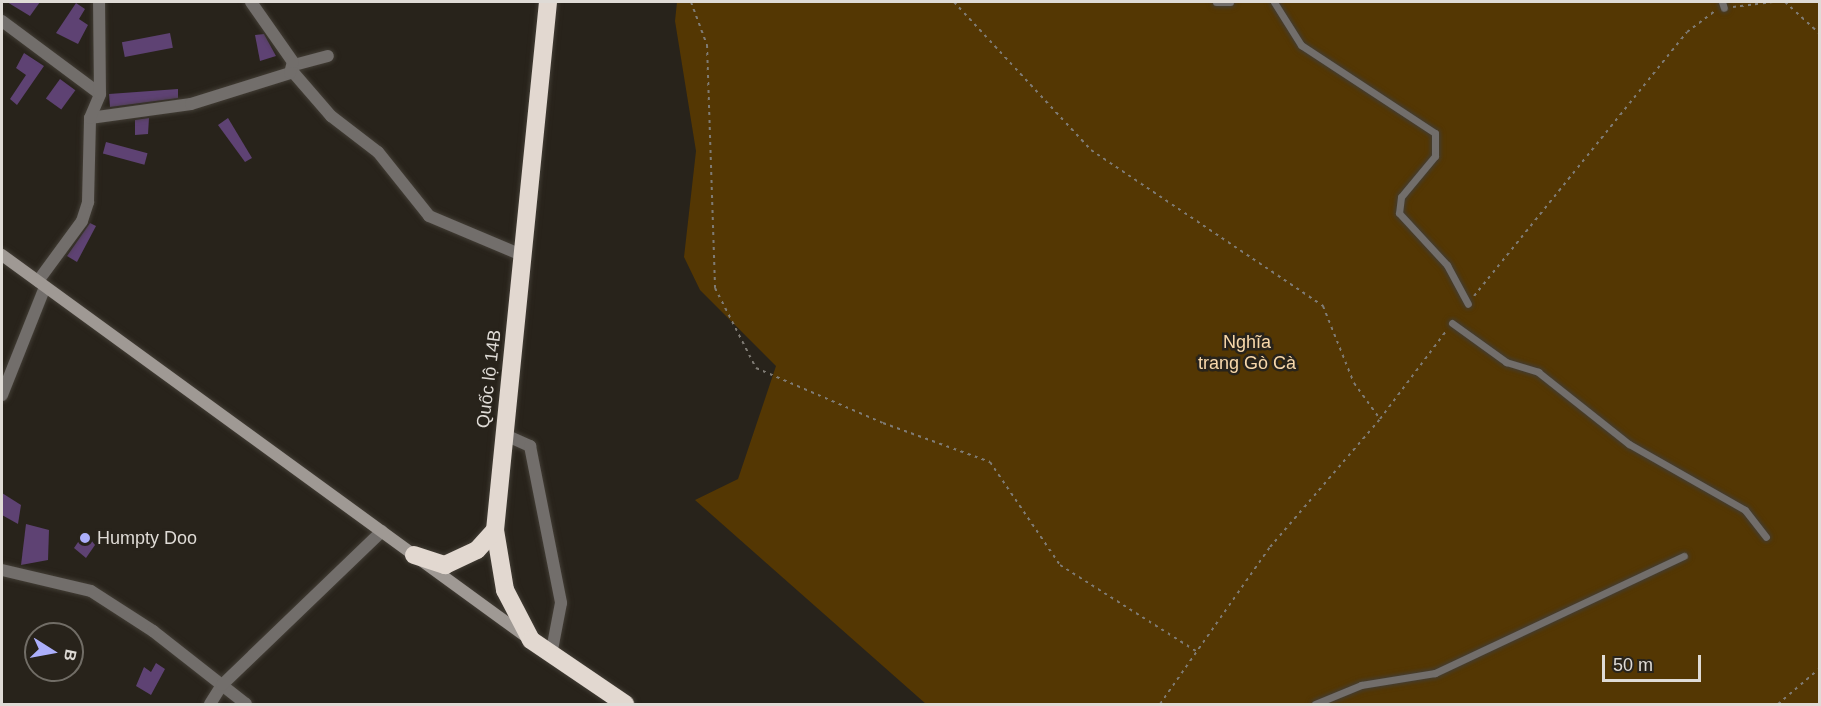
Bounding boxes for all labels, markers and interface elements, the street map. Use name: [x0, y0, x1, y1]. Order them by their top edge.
street label: Quốc lộ 14B: [472, 329, 506, 429]
park label: Nghĩa trang Gò Cà: [1198, 332, 1296, 374]
place label: Humpty Doo: [97, 527, 197, 549]
marker: Humpty Doo: [78, 531, 92, 545]
north arrow: [24, 622, 84, 682]
scale bar: [1605, 643, 1704, 681]
text: B: [61, 648, 80, 662]
text: 50 m: [1613, 655, 1653, 675]

